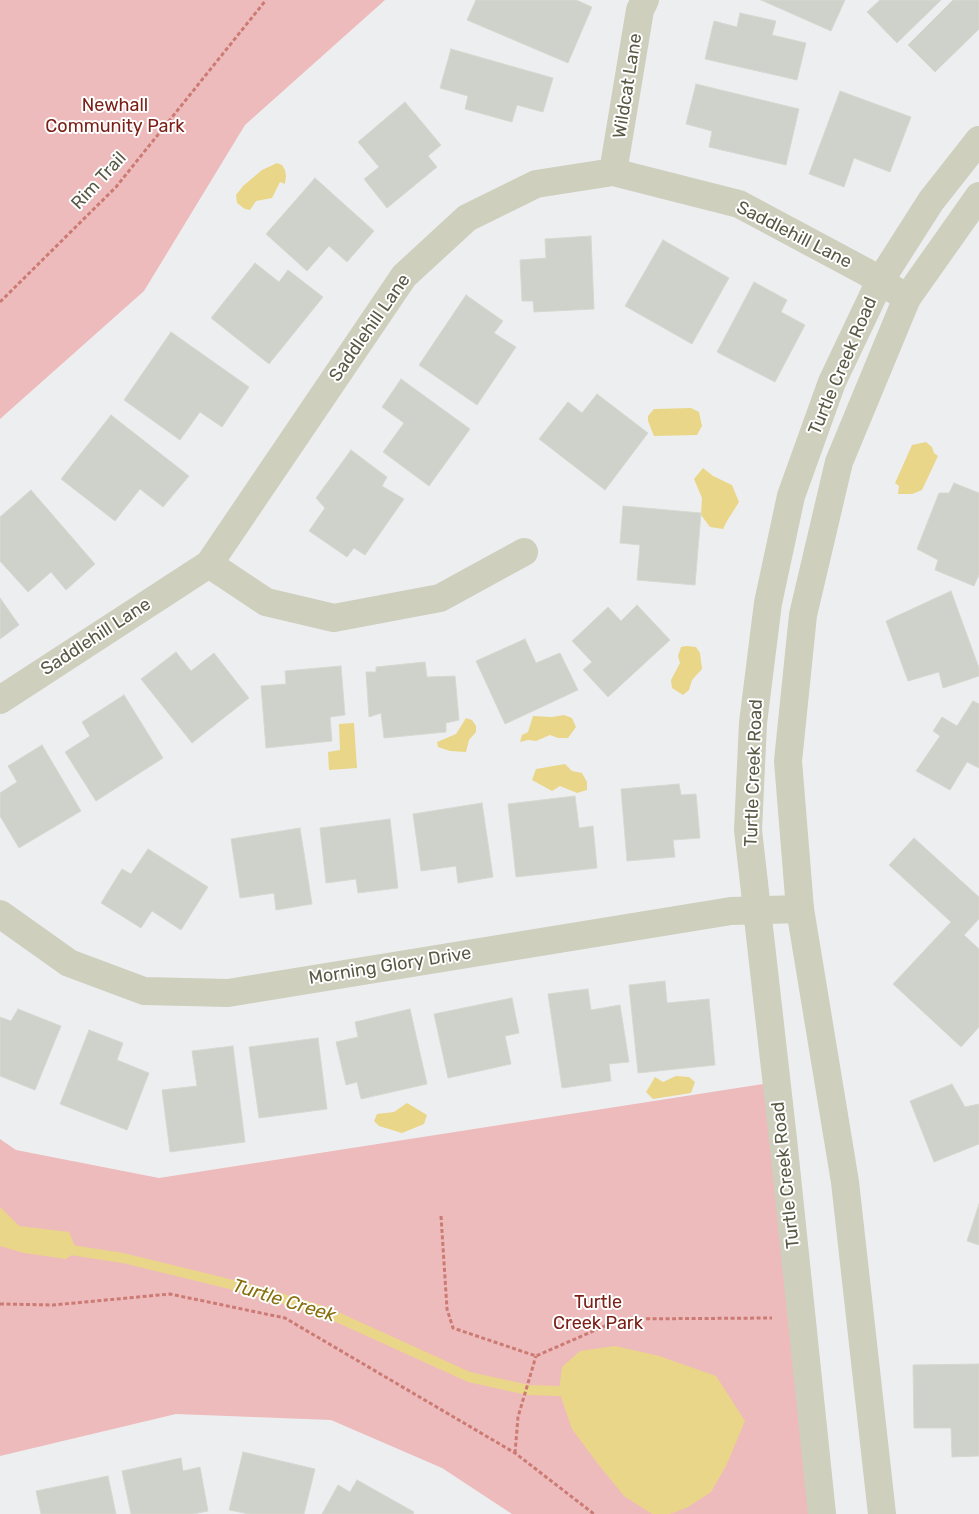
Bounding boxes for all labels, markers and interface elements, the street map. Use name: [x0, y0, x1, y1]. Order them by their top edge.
street label: Wildcat Lane: [609, 32, 647, 140]
park label: Newhall Community Park: [45, 95, 185, 138]
street label: Rim Trail: [67, 148, 131, 214]
street label: Saddlehill Lane: [733, 197, 855, 273]
street label: Saddlehill Lane: [325, 270, 415, 386]
street label: Turtle Creek Road: [804, 294, 882, 438]
street label: Saddlehill Lane: [37, 593, 155, 681]
street label: Turtle Creek Road: [741, 699, 767, 847]
street label: Morning Glory Drive: [307, 942, 473, 990]
street label: Turtle Creek Road: [768, 1100, 804, 1250]
water label: Turtle Creek: [230, 1275, 338, 1327]
park label: Turtle Creek Park: [553, 1292, 643, 1335]

